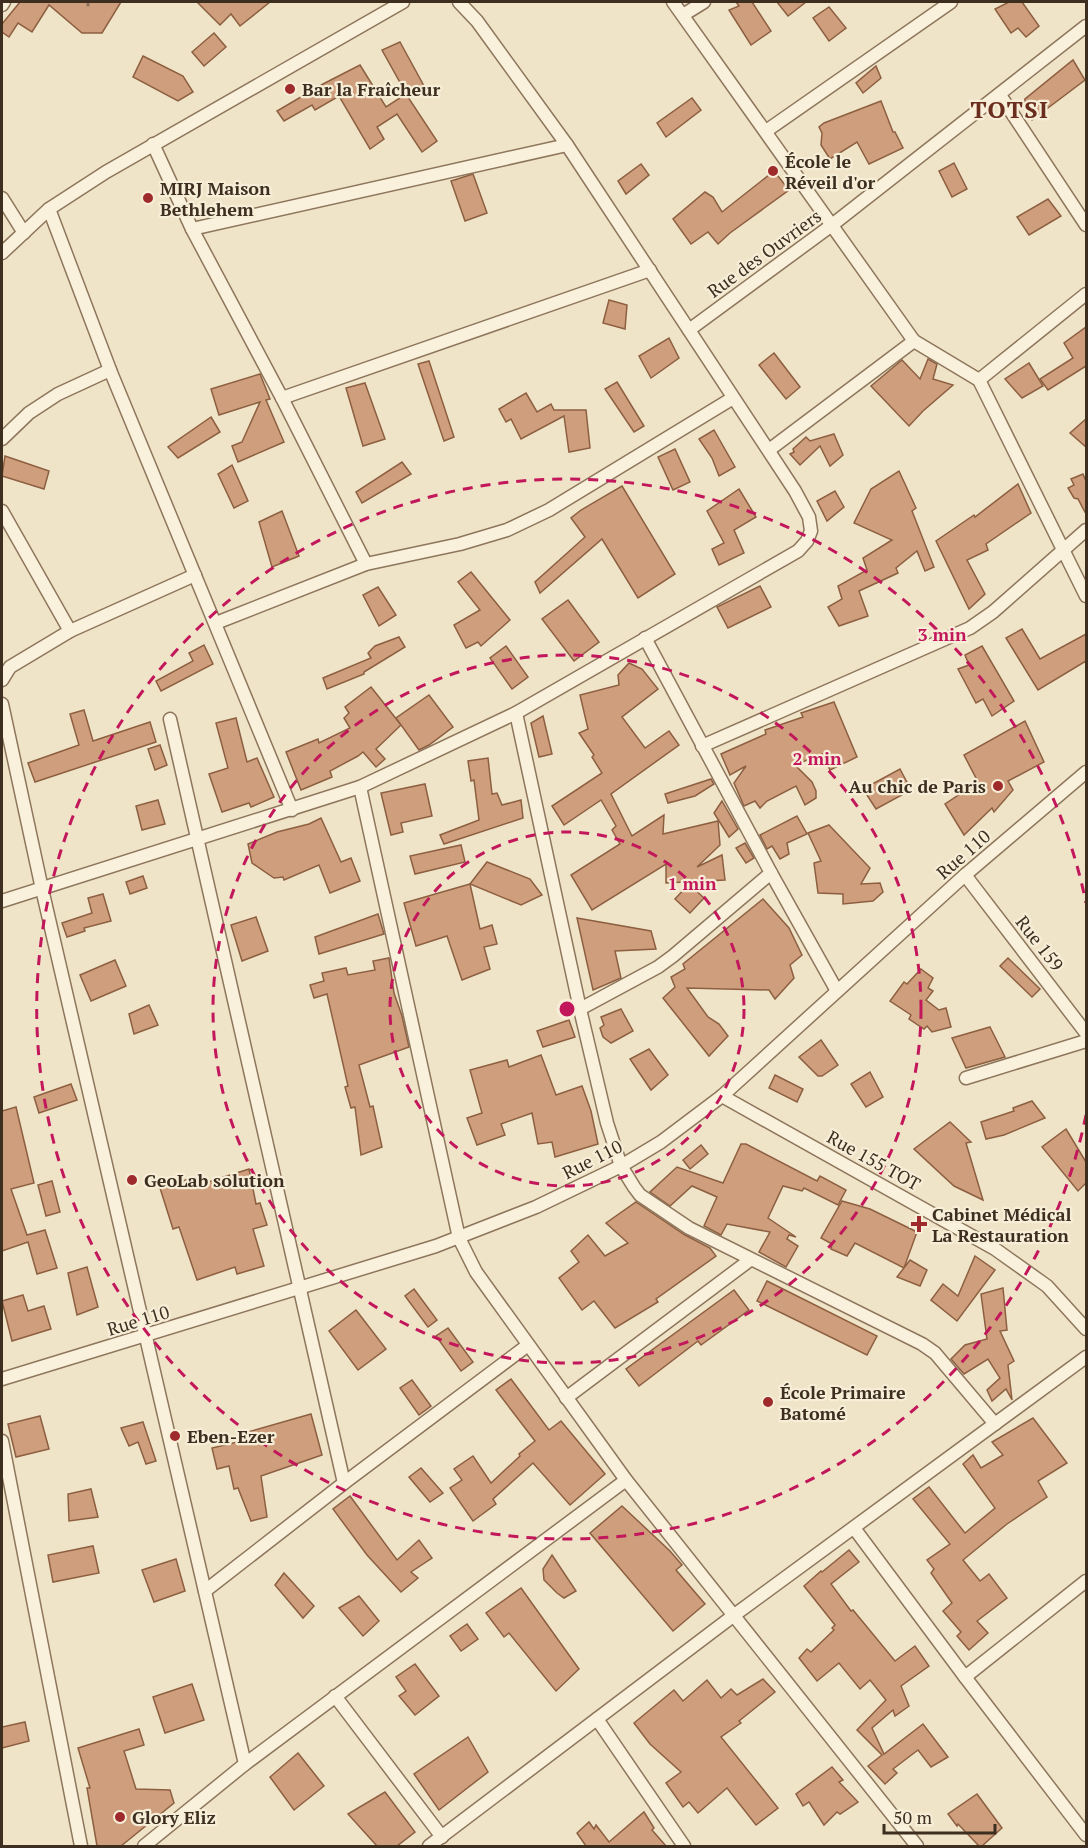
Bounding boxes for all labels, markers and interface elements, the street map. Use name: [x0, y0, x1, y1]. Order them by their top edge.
place label: Bar la Fraîcheur: [302, 77, 440, 101]
marker: Bar la Fraîcheur: [283, 82, 297, 96]
district label: TOTSI: [971, 93, 1049, 125]
place label: École le Réveil d'or: [785, 149, 875, 194]
marker: École le Réveil d'or: [766, 164, 780, 178]
place label: MIRJ Maison Bethlehem: [160, 176, 271, 221]
marker: MIRJ Maison Bethlehem: [141, 191, 155, 205]
street label: Rue des Ouvriers: [702, 204, 826, 302]
text: 3 min: [917, 622, 967, 646]
text: 2 min: [792, 746, 842, 770]
place label: Au chic de Paris: [848, 774, 986, 798]
marker: Au chic de Paris: [991, 779, 1005, 793]
street label: Rue 110: [931, 824, 995, 884]
text: 1 min: [667, 871, 717, 895]
street label: Rue 159: [1011, 910, 1069, 976]
centre of rings: [557, 999, 577, 1019]
street label: Rue 155 TOT: [823, 1125, 925, 1195]
street label: Rue 110: [558, 1134, 626, 1184]
place label: GeoLab solution: [144, 1168, 285, 1192]
marker: GeoLab solution: [125, 1173, 139, 1187]
place label: Cabinet Médical La Restauration: [932, 1202, 1072, 1247]
marker: Cabinet Médical La Restauration: [910, 1215, 928, 1233]
street label: Rue 110: [104, 1299, 172, 1341]
place label: École Primaire Batomé: [780, 1380, 906, 1425]
marker: École Primaire Batomé: [761, 1395, 775, 1409]
place label: Eben-Ezer: [187, 1424, 275, 1448]
marker: Eben-Ezer: [168, 1429, 182, 1443]
scale bar: [884, 1797, 995, 1835]
place label: Glory Eliz: [132, 1805, 216, 1829]
text: 50 m: [893, 1805, 933, 1829]
marker: Glory Eliz: [113, 1810, 127, 1824]

